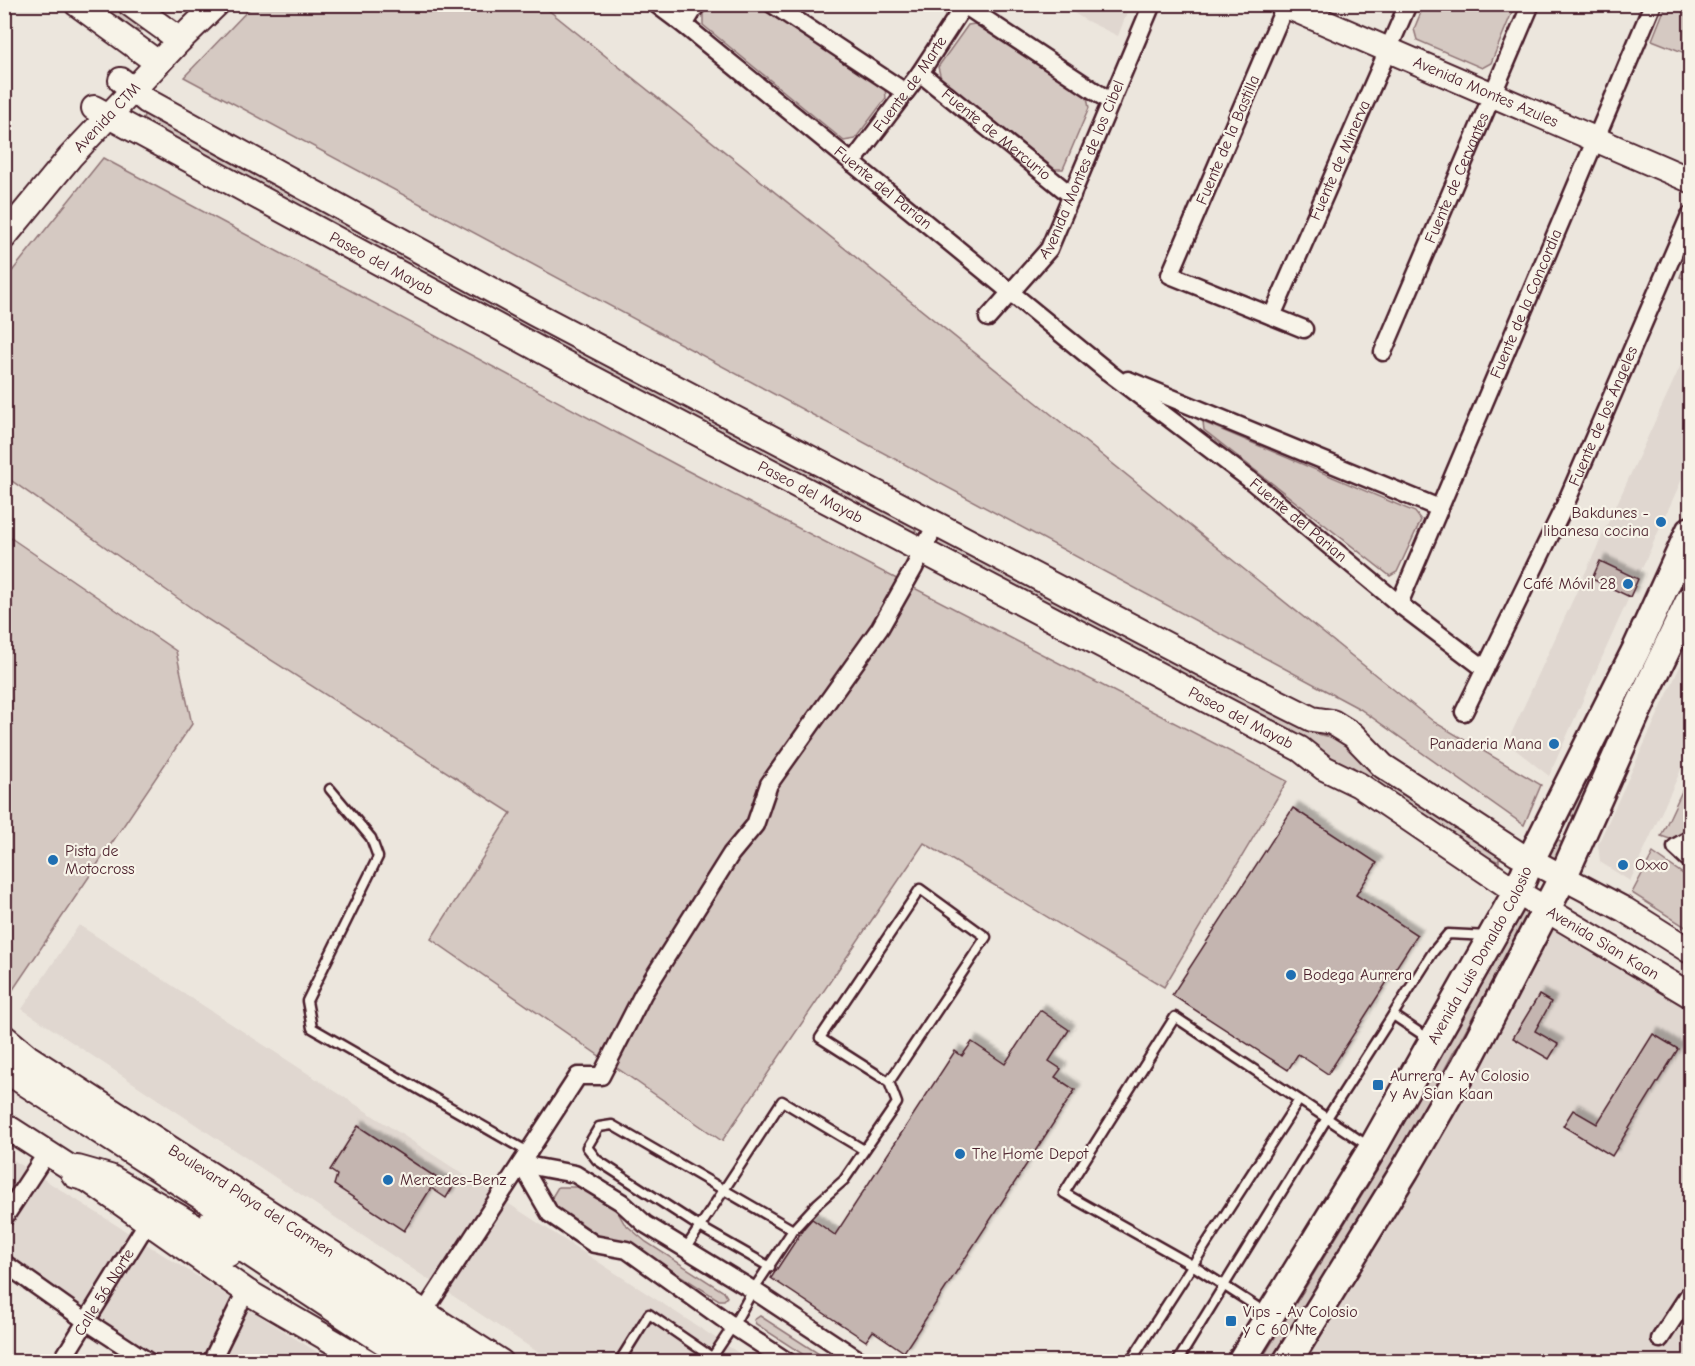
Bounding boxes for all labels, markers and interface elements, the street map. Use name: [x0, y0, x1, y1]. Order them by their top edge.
street label: Fuente de Marte: [870, 33, 951, 136]
street label: Avenida Montes Azules: [1411, 53, 1561, 131]
street label: Fuente de la Bastilla: [1193, 73, 1263, 207]
street label: Avenida Montes de los Cibel: [1035, 78, 1128, 263]
street label: Avenida CTM: [70, 79, 144, 156]
street label: Fuente de Mercurio: [938, 85, 1054, 184]
street label: Fuente de Minerva: [1306, 98, 1374, 223]
street label: Fuente de Cervantes: [1421, 110, 1493, 246]
street label: Fuente del Parian: [830, 143, 935, 233]
street label: Fuente de la Concordia: [1487, 226, 1566, 381]
street label: Paseo del Mayab: [326, 228, 437, 299]
street label: Fuente de los Ángeles: [1565, 343, 1641, 489]
street label: Paseo del Mayab: [755, 457, 866, 527]
street label: Fuente del Parian: [1246, 474, 1350, 566]
place label: Bakdunes - libanesa cocina: [1543, 504, 1649, 540]
marker: Bakdunes - libanesa cocina: [1654, 515, 1668, 529]
place label: Café Móvil 28: [1523, 575, 1616, 593]
marker: Café Móvil 28: [1621, 577, 1635, 591]
street label: Paseo del Mayab: [1185, 683, 1296, 753]
place label: Panaderia Mana: [1430, 735, 1542, 753]
marker: Panaderia Mana: [1547, 737, 1561, 751]
place label: Pista de Motocross: [65, 842, 135, 878]
marker: Pista de Motocross: [46, 853, 60, 867]
place label: Oxxo: [1635, 856, 1669, 874]
marker: Oxxo: [1616, 858, 1630, 872]
street label: Avenida Luis Donaldo Colosio: [1424, 864, 1536, 1047]
street label: Avenida Sian Kaan: [1543, 903, 1662, 983]
place label: Bodega Aurrera: [1303, 966, 1412, 984]
marker: Bodega Aurrera: [1284, 968, 1298, 982]
place label: Aurrera - Av Colosio y Av Sian Kaan: [1389, 1067, 1530, 1103]
marker: Aurrera - Av Colosio y Av Sian Kaan: [1371, 1078, 1385, 1092]
street label: Boulevard Playa del Carmen: [165, 1141, 338, 1261]
place label: The Home Depot: [972, 1145, 1089, 1163]
marker: The Home Depot: [953, 1147, 967, 1161]
place label: Mercedes-Benz: [400, 1171, 506, 1189]
marker: Mercedes-Benz: [381, 1173, 395, 1187]
street label: Calle 56 Norte: [71, 1246, 138, 1339]
place label: Vips - Av Colosio y C 60 Nte: [1242, 1303, 1358, 1339]
marker: Vips - Av Colosio y C 60 Nte: [1224, 1314, 1238, 1328]

